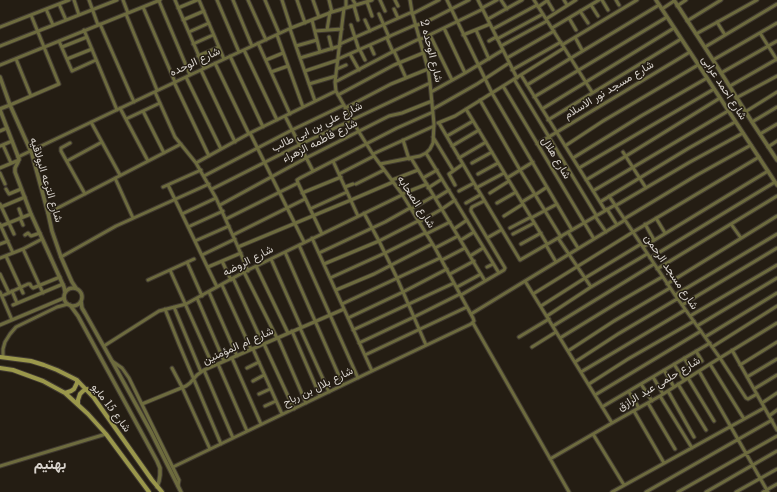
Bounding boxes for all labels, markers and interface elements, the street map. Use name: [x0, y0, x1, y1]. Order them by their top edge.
street label: شارع الوحده 2: [417, 18, 445, 84]
street label: شارع الوحده: [168, 45, 222, 79]
street label: شارع احمد عرابى: [698, 54, 750, 122]
street label: شارع مسجد نور الاسلام: [562, 58, 656, 122]
street label: شارع على بن ابى طالب: [269, 99, 365, 155]
street label: شارع فاطمه الزهراء: [280, 116, 360, 166]
street label: شارع هلال: [538, 135, 574, 181]
street label: شارع الترعه البولاقيه: [27, 136, 65, 224]
street label: شارع الصحابه: [394, 173, 438, 231]
street label: شارع مسجد الرحمن: [641, 232, 701, 312]
street label: شارع الروضه: [221, 243, 275, 279]
street label: شارع ام المؤمنين: [200, 324, 276, 368]
street label: شارع حلمى عبد الرازق: [615, 354, 703, 414]
street label: شارع بلال بن رباح: [281, 364, 355, 410]
street label: شارع 15 مايو: [89, 381, 133, 435]
district label: بهتيم: [34, 456, 66, 474]

